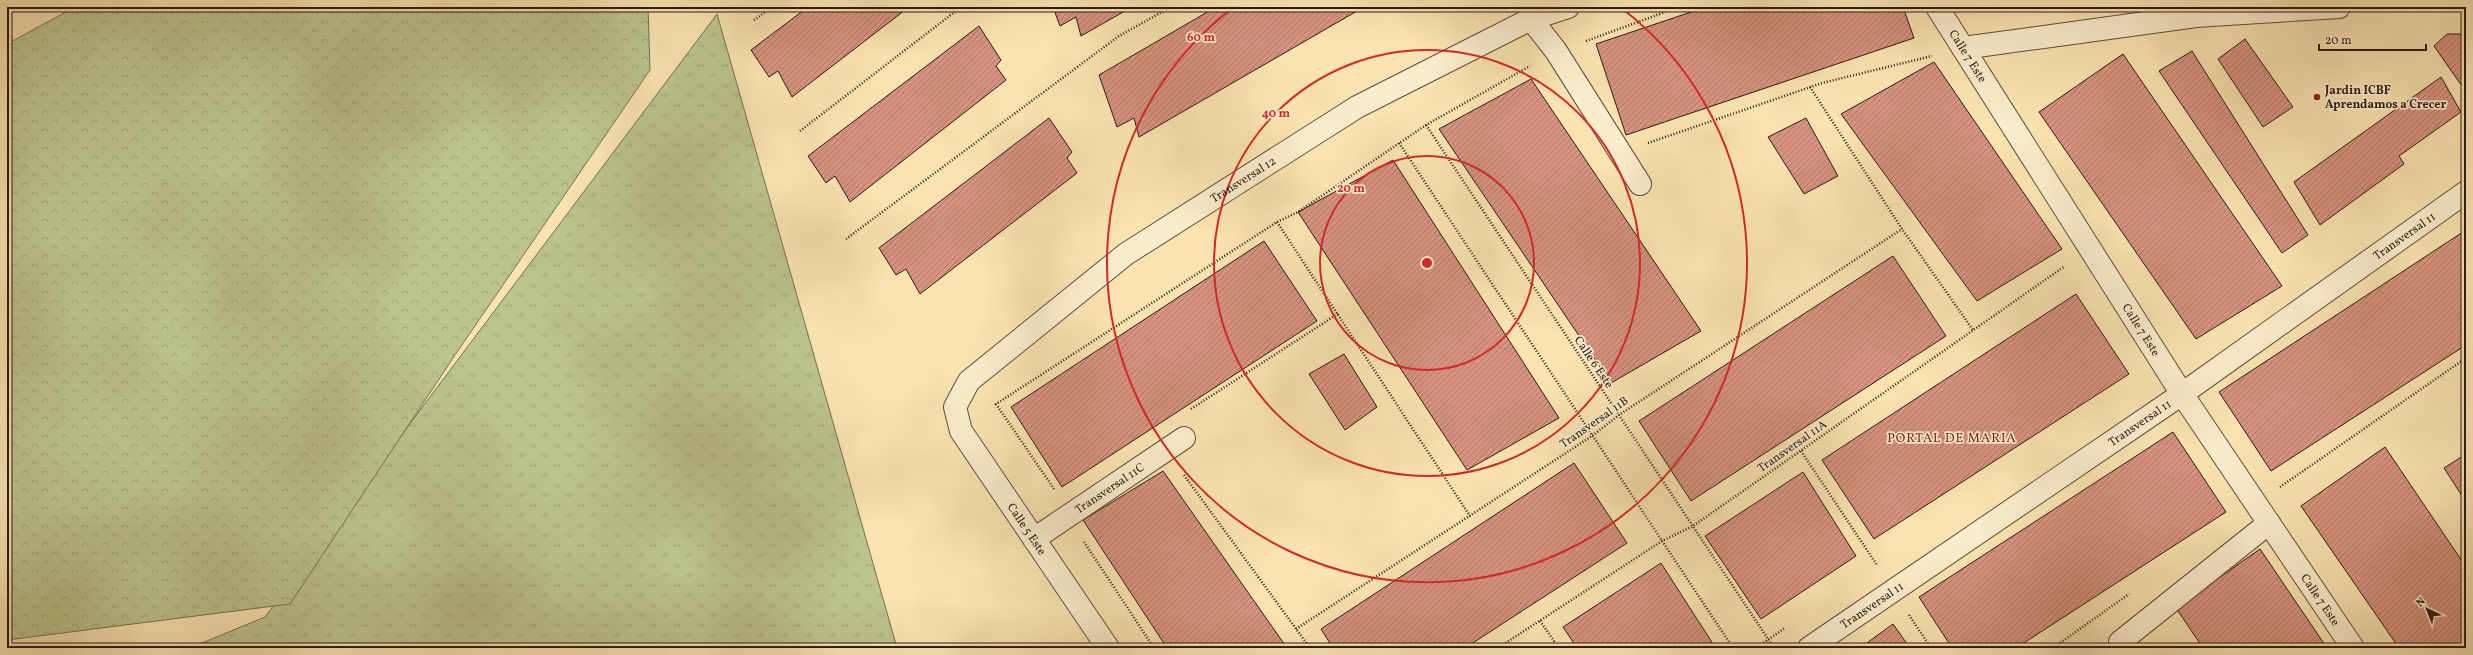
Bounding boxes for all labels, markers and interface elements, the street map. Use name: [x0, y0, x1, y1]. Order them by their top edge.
scale bar: [2319, 26, 2426, 52]
street label: Calle 7 Este: [1945, 27, 1990, 86]
text: 60 m: [1187, 30, 1215, 46]
text: 20 m: [2325, 33, 2352, 49]
place label: Jardin ICBF Aprendamos a Crecer: [2324, 83, 2446, 113]
marker: Jardin ICBF Aprendamos a Crecer: [2312, 92, 2322, 102]
text: 40 m: [1262, 106, 1291, 122]
street label: Transversal 12: [1208, 154, 1279, 207]
text: 20 m: [1337, 181, 1365, 197]
street label: Transversal 11: [2370, 209, 2439, 264]
centre of rings: [1420, 256, 1434, 270]
street label: Calle 7 Este: [2118, 301, 2163, 360]
street label: Calle 6 Este: [1570, 333, 1617, 392]
street label: Transversal 11B: [1557, 393, 1632, 452]
street label: Transversal 11: [2106, 397, 2175, 451]
street label: Transversal 11A: [1755, 417, 1831, 477]
district label: PORTAL DE MARIA: [1887, 430, 2017, 448]
street label: Transversal 11C: [1072, 460, 1148, 518]
street label: Calle 5 Este: [1003, 500, 1050, 559]
street label: Calle 7 Este: [2296, 571, 2343, 630]
street label: Transversal 11: [1838, 579, 1907, 633]
north arrow: [2407, 589, 2447, 629]
text: N: [2413, 595, 2429, 611]

